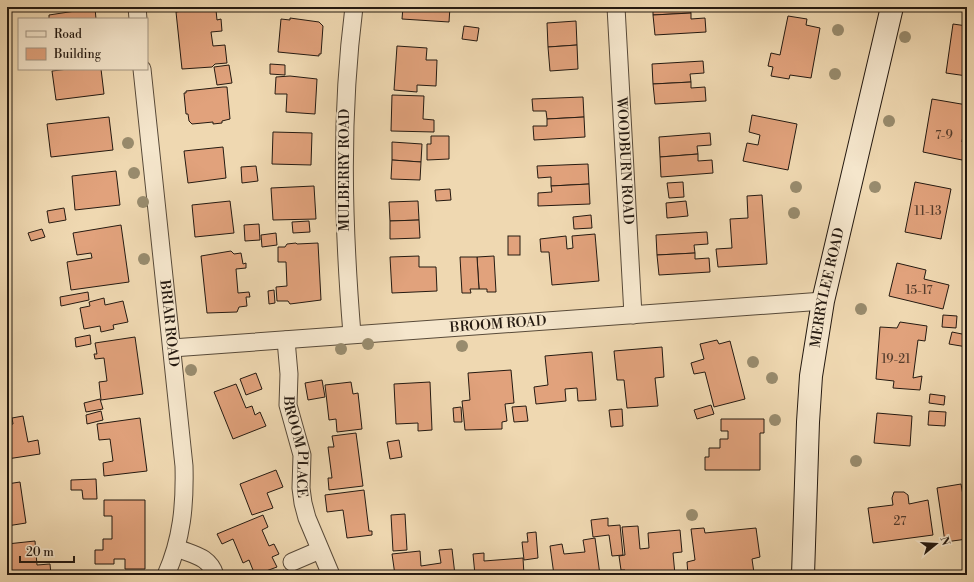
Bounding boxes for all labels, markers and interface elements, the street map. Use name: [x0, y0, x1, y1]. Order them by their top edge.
legend: [18, 18, 148, 70]
text: Road: [54, 27, 82, 42]
text: Building: [53, 47, 102, 62]
street label: WOODBURN ROAD: [612, 95, 637, 225]
street label: MULBERRY ROAD: [336, 108, 354, 231]
house number: 7-9: [935, 128, 953, 143]
house number: 11-13: [914, 204, 942, 219]
street label: MERRYLEE ROAD: [807, 226, 849, 349]
street label: BRIAR ROAD: [155, 278, 182, 368]
house number: 15-17: [905, 283, 933, 298]
street label: BROOM ROAD: [448, 312, 547, 337]
house number: 19-21: [882, 352, 911, 367]
street label: BROOM PLACE: [279, 394, 311, 499]
house number: 27: [894, 514, 906, 529]
north arrow: [916, 524, 956, 564]
text: N: [937, 535, 953, 548]
scale bar: [20, 538, 74, 564]
text: 20 m: [26, 545, 54, 560]

